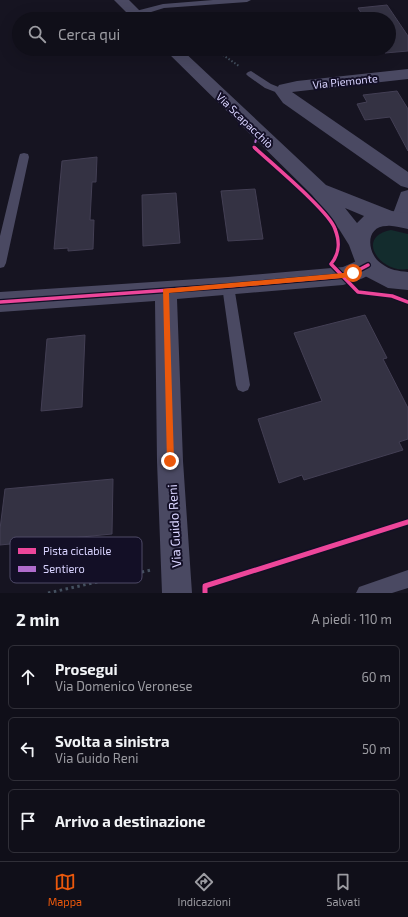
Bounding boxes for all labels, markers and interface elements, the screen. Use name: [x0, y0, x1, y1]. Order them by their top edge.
search box: [12, 12, 396, 56]
icon: search: [26, 23, 48, 45]
text: Cerca qui: [58, 25, 120, 43]
street label: Via Piemonte: [312, 71, 378, 91]
street label: Via Scapacchiò: [214, 90, 276, 150]
route start: [344, 264, 362, 282]
route end: [161, 452, 179, 470]
street label: Via Guido Reni: [164, 484, 184, 568]
legend: [10, 537, 142, 583]
text: Pista ciclabile: [43, 544, 112, 557]
text: Sentiero: [43, 562, 85, 575]
text: 2 min: [16, 609, 59, 629]
text: A piedi · 110 m: [312, 611, 392, 627]
text: Prosegui: [55, 660, 118, 678]
icon: ahead: [17, 666, 39, 688]
text: 60 m: [361, 669, 391, 685]
text: Via Domenico Veronese: [55, 678, 193, 694]
text: Svolta a sinistra: [55, 732, 170, 750]
icon: left: [17, 738, 39, 760]
text: 50 m: [362, 741, 391, 757]
text: Via Guido Reni: [55, 750, 138, 766]
icon: arrive: [17, 810, 39, 832]
text: Arrivo a destinazione: [55, 812, 206, 830]
tab: Mappa: [48, 871, 82, 908]
tab: Indicazioni: [178, 871, 231, 908]
tab: Salvati: [326, 871, 360, 908]

